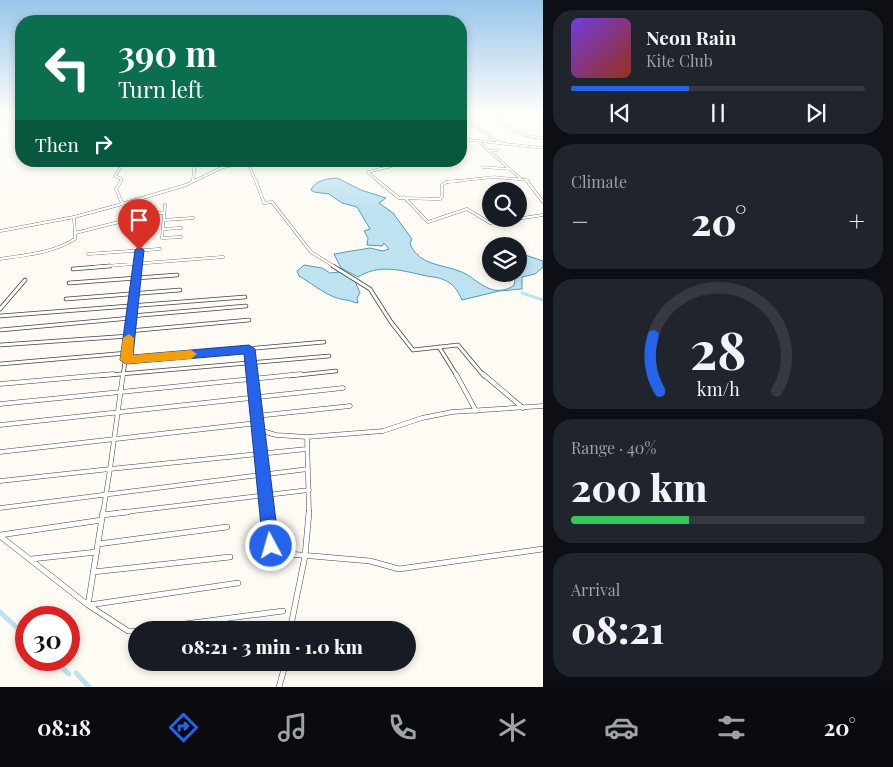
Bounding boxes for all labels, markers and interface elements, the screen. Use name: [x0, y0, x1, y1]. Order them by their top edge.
text: Neon Rain: [646, 24, 736, 50]
text: 390 m: [118, 29, 217, 76]
icon: left: [35, 35, 100, 100]
text: Kite Club: [646, 50, 713, 71]
text: Turn left: [118, 74, 203, 104]
icon: previous: [606, 99, 634, 127]
icon: pause: [704, 99, 732, 127]
icon: next: [802, 99, 830, 127]
icon: right: [89, 130, 117, 158]
text: Then: [35, 131, 79, 157]
text: Climate: [571, 171, 627, 192]
map controls: [482, 182, 527, 282]
button: search: [482, 182, 527, 227]
text: 20°: [691, 195, 747, 246]
pin: [118, 199, 160, 250]
text: −: [571, 202, 589, 239]
text: +: [849, 202, 865, 239]
icon: arrive: [125, 206, 153, 234]
button: layers: [482, 237, 527, 282]
text: 28: [690, 314, 746, 383]
text: km/h: [697, 377, 740, 400]
text: Range · 40%: [571, 437, 656, 458]
text: 200 km: [571, 461, 707, 512]
position arrow: [244, 519, 296, 571]
text: Arrival: [571, 579, 620, 600]
text: 08:21: [571, 603, 664, 654]
speed limit sign: 30: [15, 606, 80, 671]
text: 08:21 · 3 min · 1.0 km: [181, 633, 363, 659]
icon: directions: [166, 710, 201, 745]
icon: music: [275, 710, 310, 745]
icon: phone: [385, 710, 420, 745]
icon: climate: [495, 710, 530, 745]
icon: car: [604, 710, 639, 745]
icon: filters: [714, 710, 749, 745]
text: 08:18: [37, 712, 91, 742]
text: 20°: [824, 712, 856, 742]

